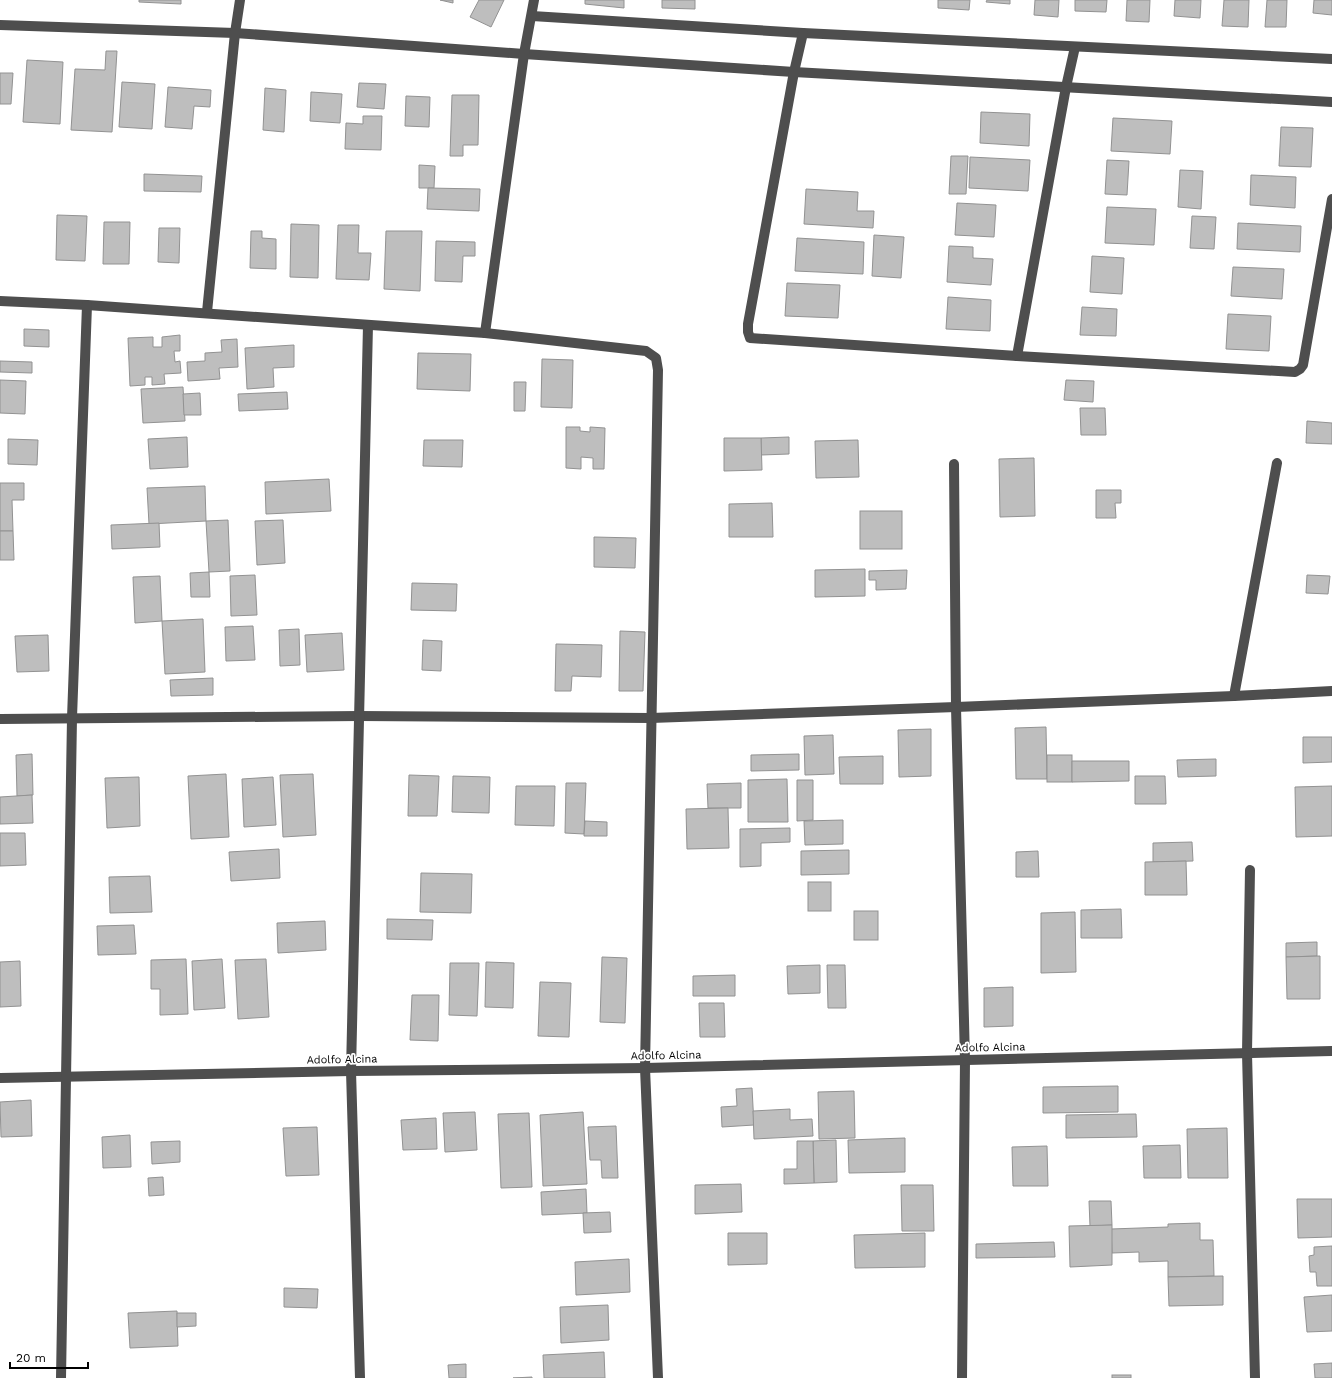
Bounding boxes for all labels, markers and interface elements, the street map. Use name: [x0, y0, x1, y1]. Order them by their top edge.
street label: Adolfo Alcina: [954, 1040, 1026, 1055]
street label: Adolfo Alcina: [630, 1048, 702, 1063]
street label: Adolfo Alcina: [306, 1052, 378, 1067]
scale bar: [10, 1344, 88, 1370]
text: 20 m: [16, 1351, 46, 1365]

